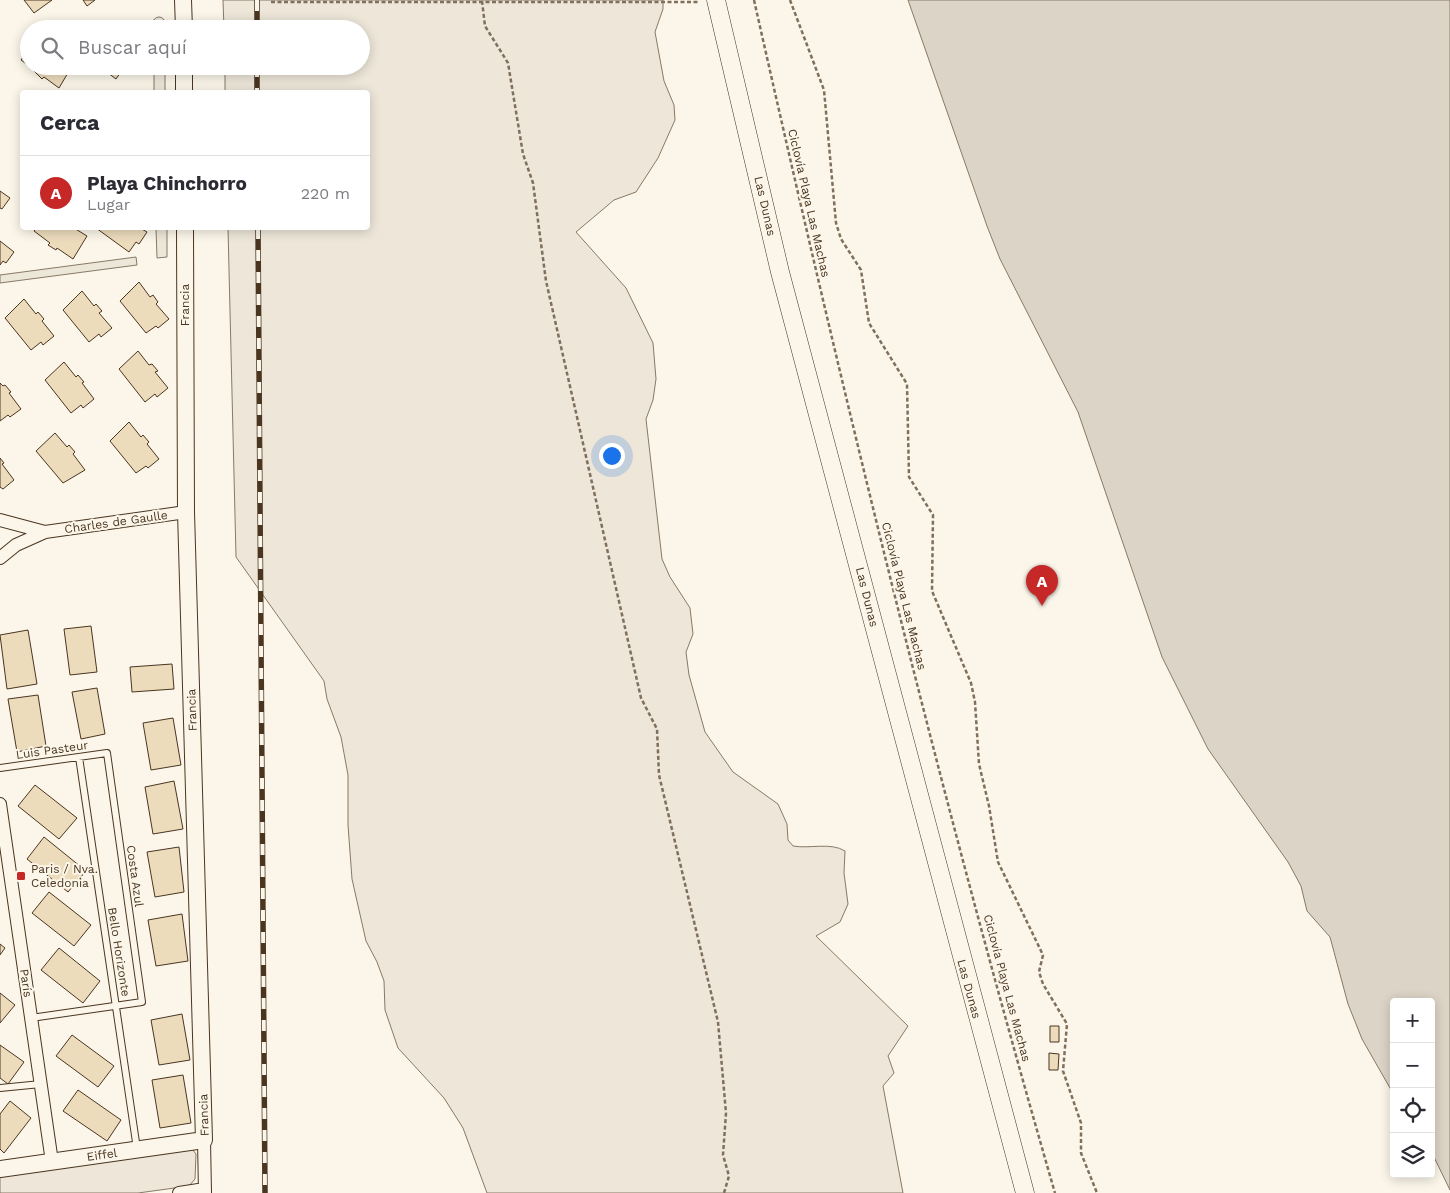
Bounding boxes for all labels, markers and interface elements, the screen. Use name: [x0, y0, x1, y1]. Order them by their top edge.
search box: [20, 20, 370, 75]
icon: search: [38, 34, 66, 62]
text: Buscar aquí: [78, 36, 187, 59]
text: Cerca: [40, 110, 99, 135]
street label: Ciclovía Playa Las Machas: [785, 127, 833, 279]
text: Playa Chinchorro: [87, 172, 247, 195]
street label: Las Dunas: [751, 175, 779, 237]
text: A: [51, 184, 61, 203]
text: 220 m: [301, 184, 350, 203]
text: Lugar: [87, 195, 130, 214]
street label: Francia: [178, 284, 192, 326]
your location: [599, 443, 625, 469]
street label: Charles de Gaulle: [64, 508, 169, 536]
street label: Ciclovía Playa Las Machas: [879, 521, 929, 671]
pin: A: [1026, 565, 1058, 606]
street label: Las Dunas: [853, 566, 881, 628]
street label: Francia: [184, 688, 200, 731]
street label: Luis Pasteur: [15, 738, 89, 762]
street label: Costa Azul: [124, 844, 146, 908]
place label: Paris / Nva. Celedonia: [31, 862, 98, 890]
marker: Paris / Nva. Celedonia: [15, 870, 27, 882]
street label: Bello Horizonte: [105, 906, 133, 998]
street label: Ciclovía Playa Las Machas: [981, 913, 1033, 1063]
street label: Las Dunas: [954, 958, 984, 1020]
street label: París: [17, 968, 35, 998]
map controls: [1390, 998, 1435, 1178]
button: +: [1390, 998, 1435, 1043]
button: −: [1390, 1043, 1435, 1088]
button: locate: [1390, 1088, 1435, 1133]
street label: Francia: [196, 1093, 212, 1136]
button: layers: [1390, 1133, 1435, 1178]
street label: Eiffel: [86, 1146, 118, 1164]

